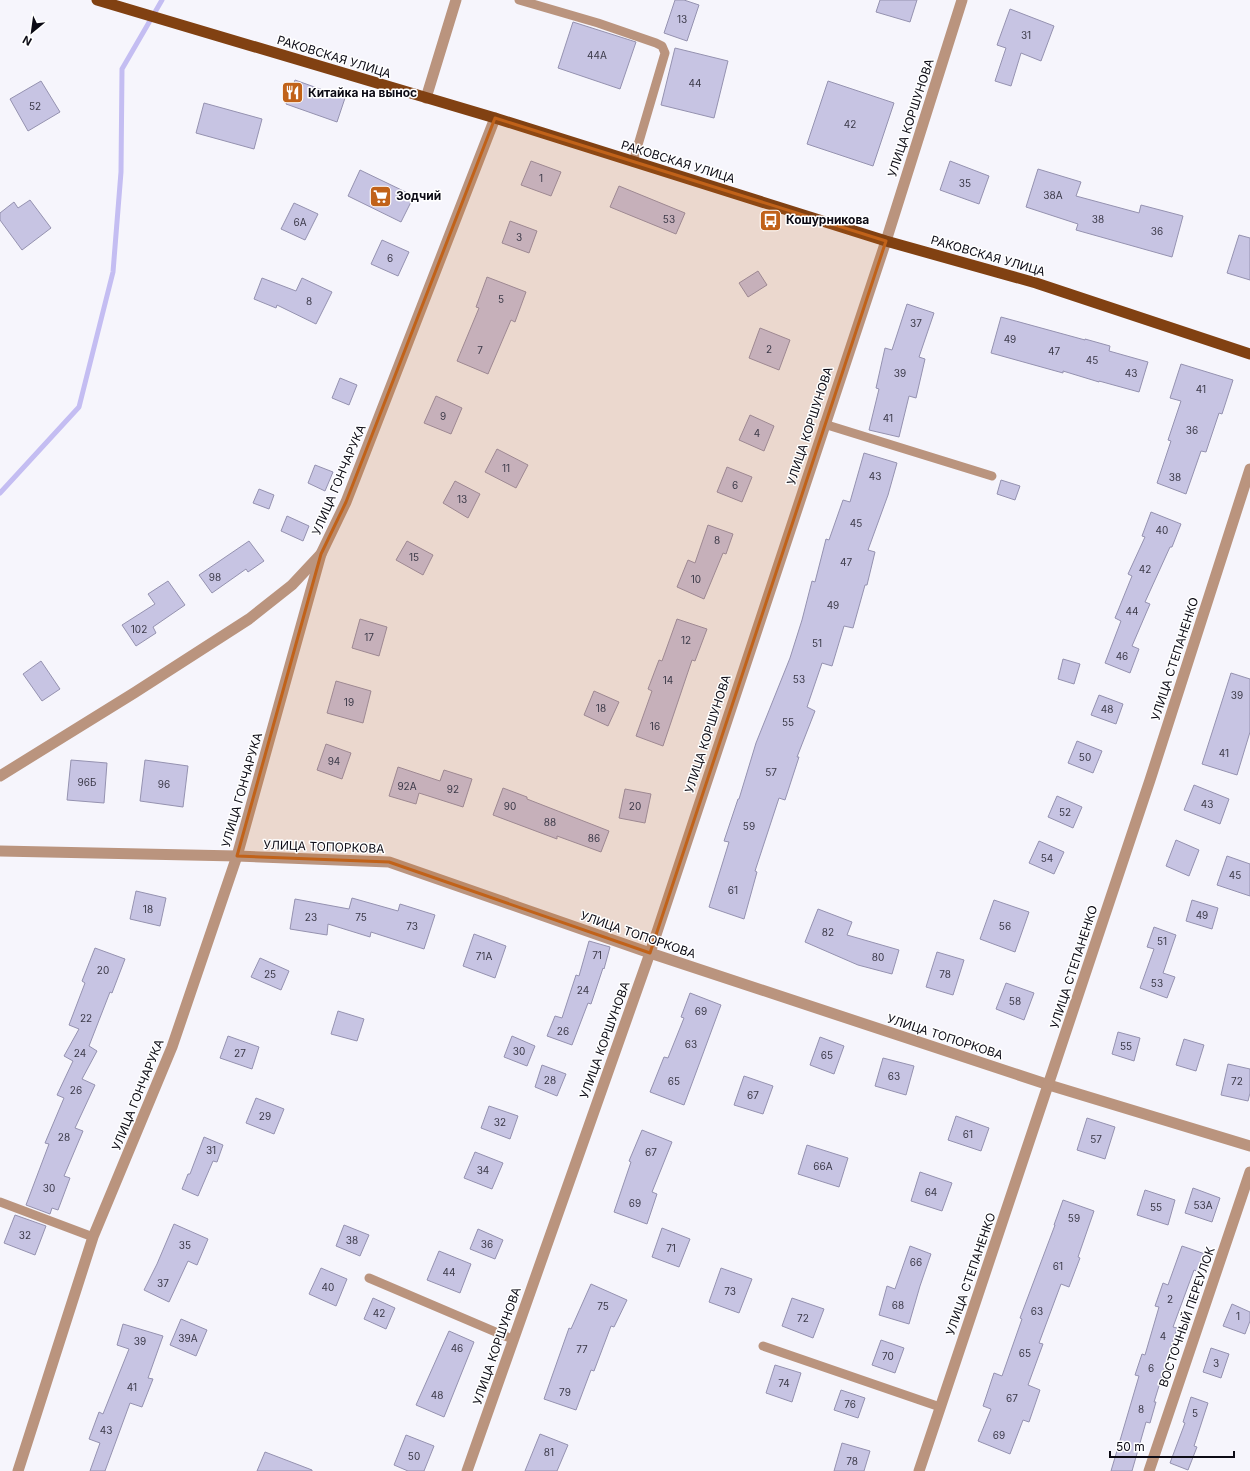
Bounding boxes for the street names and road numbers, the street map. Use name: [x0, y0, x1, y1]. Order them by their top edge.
street label: РАКОВСКАЯ УЛИЦА: [275, 32, 393, 81]
street label: УЛИЦА КОРШУНОВА: [884, 57, 937, 179]
street label: РАКОВСКАЯ УЛИЦА: [619, 137, 737, 186]
street label: РАКОВСКАЯ УЛИЦА: [929, 232, 1047, 279]
street label: УЛИЦА КОРШУНОВА: [783, 365, 836, 487]
street label: УЛИЦА ГОНЧАРУКА: [308, 422, 369, 537]
street label: УЛИЦА СТЕПАНЕНКО: [1148, 595, 1202, 722]
street label: УЛИЦА КОРШУНОВА: [681, 673, 734, 795]
street label: УЛИЦА ГОНЧАРУКА: [218, 731, 265, 849]
street label: УЛИЦА ТОПОРКОВА: [263, 837, 385, 856]
street label: УЛИЦА СТЕПАНЕНКО: [1047, 903, 1101, 1030]
street label: УЛИЦА ТОПОРКОВА: [578, 908, 698, 961]
street label: УЛИЦА КОРШУНОВА: [576, 979, 633, 1100]
street label: УЛИЦА ТОПОРКОВА: [885, 1011, 1005, 1062]
street label: УЛИЦА ГОНЧАРУКА: [108, 1037, 167, 1153]
street label: УЛИЦА СТЕПАНЕНКО: [942, 1211, 999, 1337]
street label: ВОСТОЧНЫЙ ПЕРЕУЛОК: [1155, 1245, 1218, 1389]
street label: УЛИЦА КОРШУНОВА: [469, 1285, 524, 1407]

